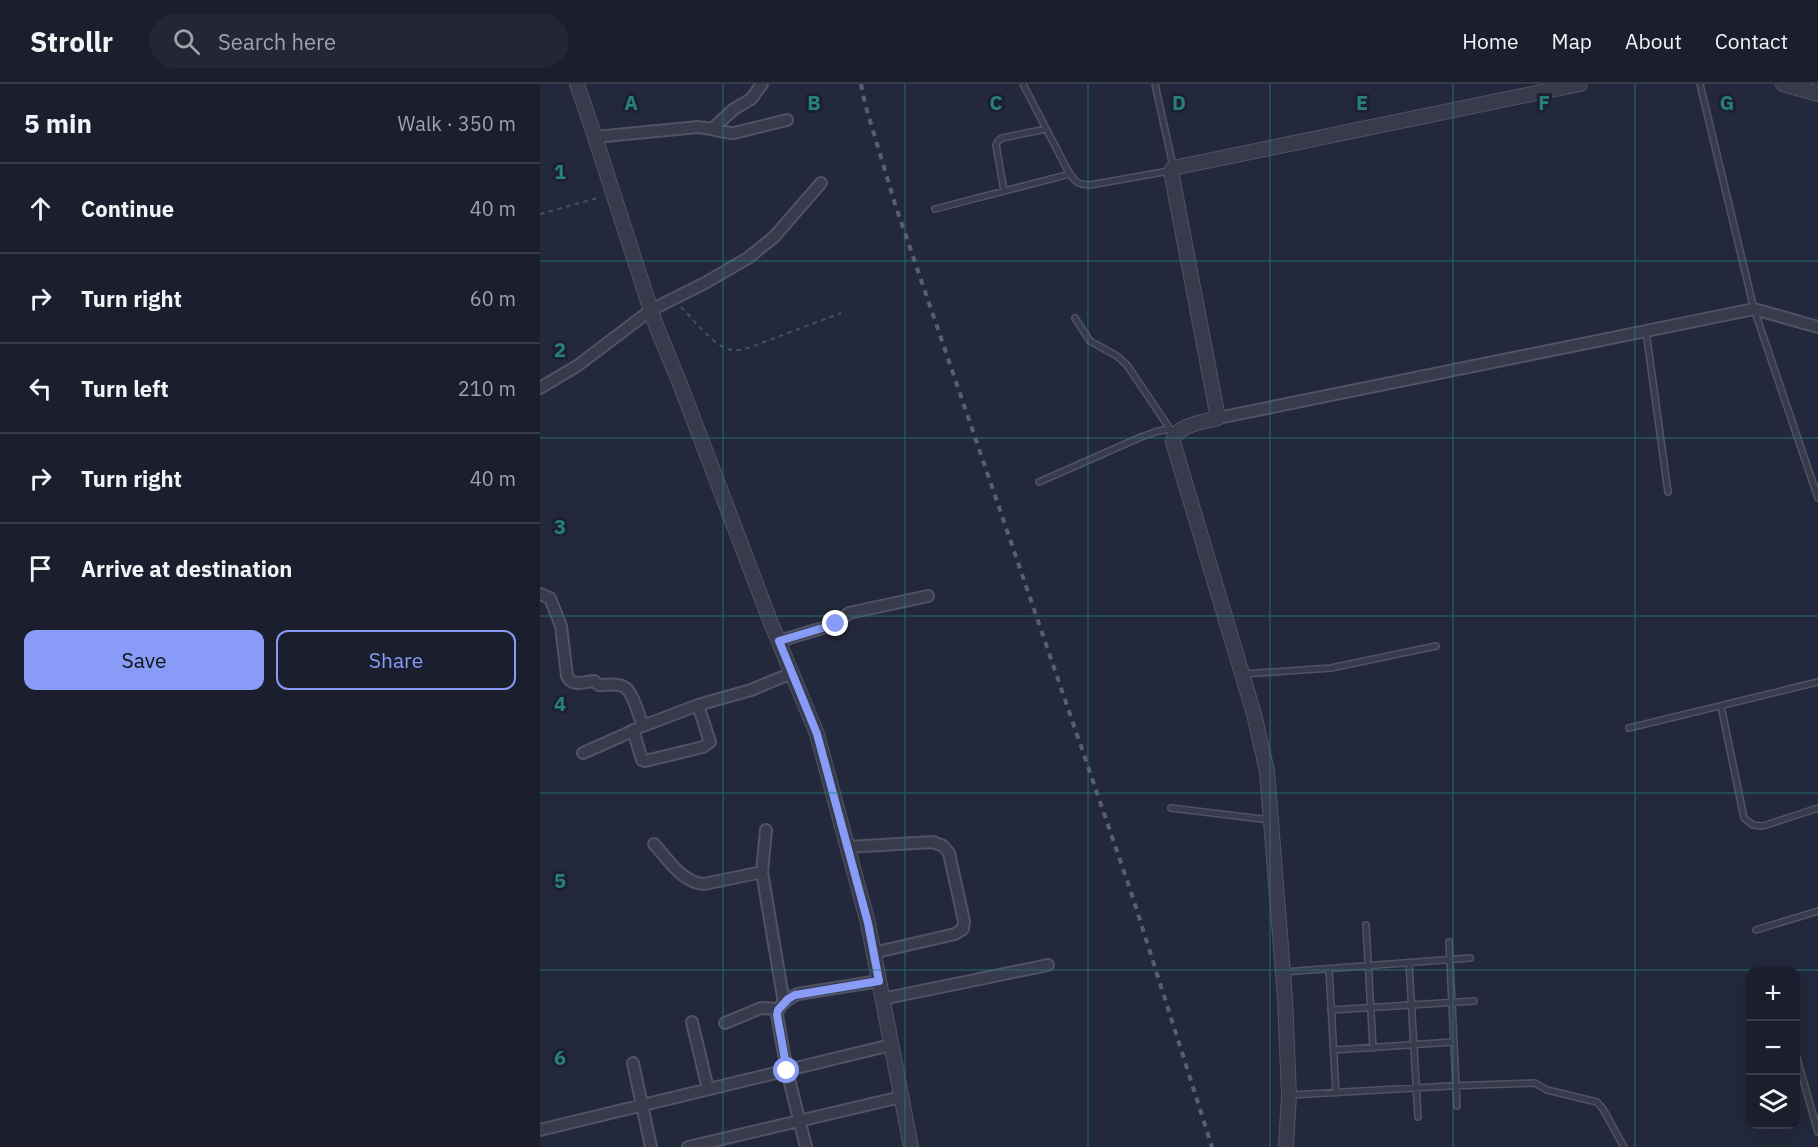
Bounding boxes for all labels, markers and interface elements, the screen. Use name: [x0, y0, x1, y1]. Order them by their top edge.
search box: [149, 14, 569, 68]
text: Strollr: [30, 23, 113, 60]
icon: search: [170, 25, 203, 58]
text: Search here: [218, 27, 336, 56]
text: Home: [1462, 27, 1519, 55]
text: Map: [1552, 27, 1592, 55]
text: About: [1625, 27, 1682, 55]
text: Contact: [1715, 27, 1788, 55]
text: A: [624, 89, 638, 116]
text: B: [807, 89, 821, 116]
text: C: [989, 89, 1003, 116]
text: D: [1172, 89, 1186, 116]
text: E: [1356, 89, 1368, 116]
text: F: [1538, 89, 1550, 116]
text: G: [1720, 89, 1734, 116]
text: 5 min: [24, 106, 92, 140]
text: Walk · 350 m: [398, 110, 516, 137]
text: 1: [554, 158, 566, 185]
icon: ahead: [24, 192, 57, 225]
text: Continue: [81, 194, 174, 223]
text: 40 m: [470, 195, 516, 222]
icon: right: [24, 282, 57, 315]
text: Turn right: [81, 284, 182, 313]
text: 60 m: [470, 285, 516, 312]
text: 2: [554, 336, 566, 363]
icon: left: [24, 372, 57, 405]
text: Turn left: [81, 374, 169, 403]
text: 210 m: [458, 375, 516, 402]
icon: right: [24, 462, 57, 495]
text: Turn right: [81, 464, 182, 493]
text: 40 m: [470, 465, 516, 492]
text: 3: [554, 513, 566, 540]
icon: arrive: [24, 552, 57, 585]
text: Arrive at destination: [81, 554, 292, 583]
route end: [822, 610, 848, 636]
button: Save: [24, 630, 264, 690]
button: Share: [276, 630, 516, 690]
text: 4: [554, 690, 566, 717]
text: 5: [554, 867, 566, 894]
map controls: [1746, 967, 1800, 1129]
button: +: [1746, 967, 1800, 1021]
button: −: [1746, 1021, 1800, 1075]
text: 6: [554, 1044, 566, 1071]
route start: [773, 1057, 799, 1083]
button: layers: [1746, 1075, 1800, 1129]

